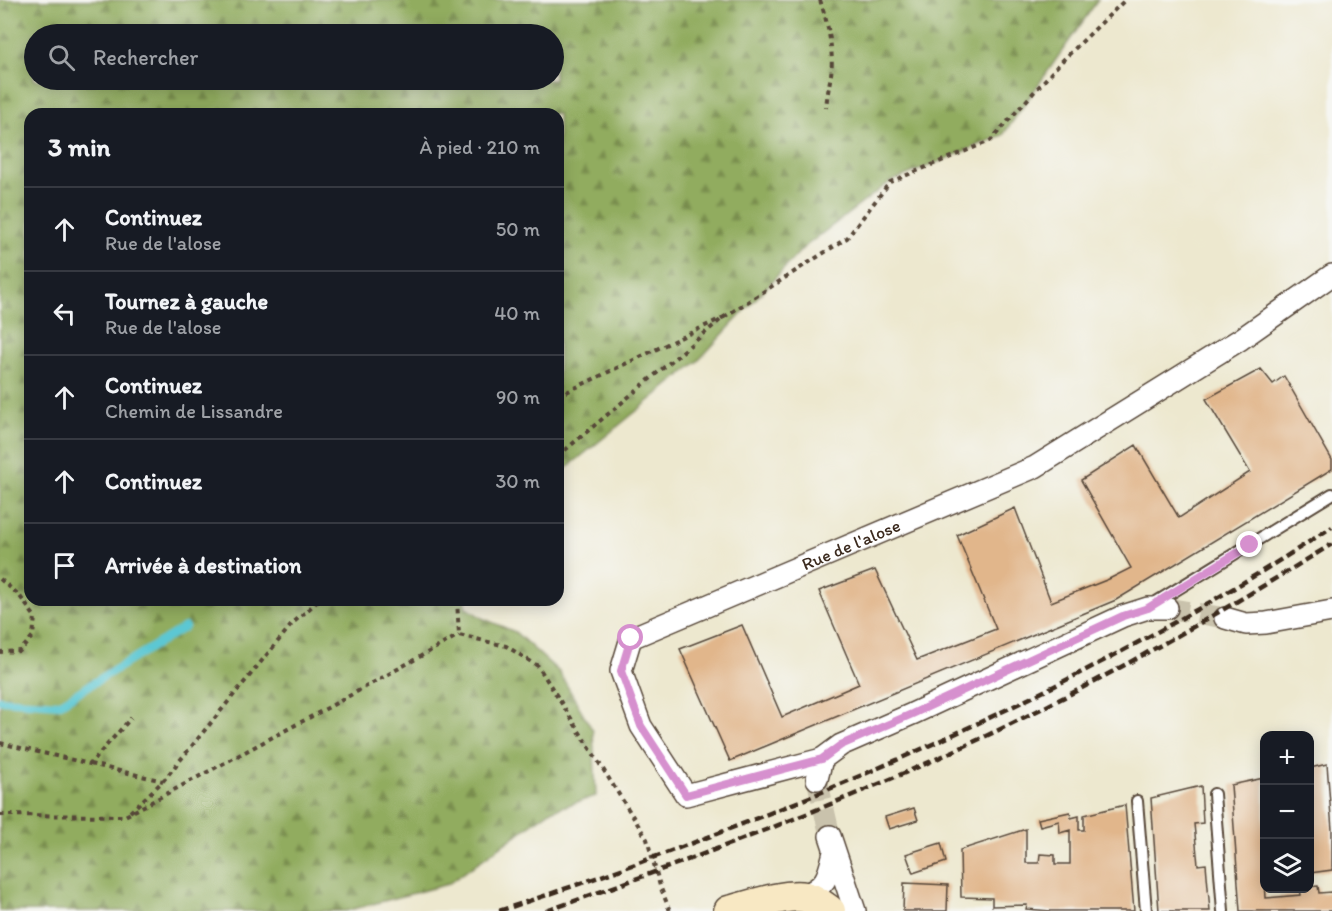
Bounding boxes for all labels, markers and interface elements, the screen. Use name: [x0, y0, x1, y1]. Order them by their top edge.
search box: [24, 24, 564, 90]
icon: search: [45, 41, 78, 74]
text: Rechercher: [93, 44, 198, 71]
text: 3 min: [48, 131, 110, 163]
text: À pied · 210 m: [420, 135, 540, 159]
text: Continuez: [105, 204, 202, 231]
icon: ahead: [48, 213, 81, 246]
text: 50 m: [496, 217, 540, 241]
text: Rue de l'alose: [105, 231, 222, 255]
text: Tournez à gauche: [105, 288, 268, 315]
icon: left: [48, 297, 81, 330]
text: 40 m: [494, 301, 540, 325]
text: Rue de l'alose: [105, 315, 222, 339]
text: Continuez: [105, 372, 202, 399]
icon: ahead: [48, 381, 81, 414]
text: 90 m: [496, 385, 540, 409]
text: Chemin de Lissandre: [105, 399, 283, 423]
icon: ahead: [48, 465, 81, 498]
text: Continuez: [105, 468, 202, 495]
text: 30 m: [495, 469, 540, 493]
street label: Rue de l'alose: [798, 514, 904, 575]
route end: [1236, 531, 1262, 557]
icon: arrive: [48, 549, 81, 582]
text: Arrivée à destination: [105, 552, 301, 579]
route start: [617, 624, 643, 650]
map controls: [1260, 731, 1314, 893]
button: +: [1260, 731, 1314, 785]
button: −: [1260, 785, 1314, 839]
button: layers: [1260, 839, 1314, 893]

